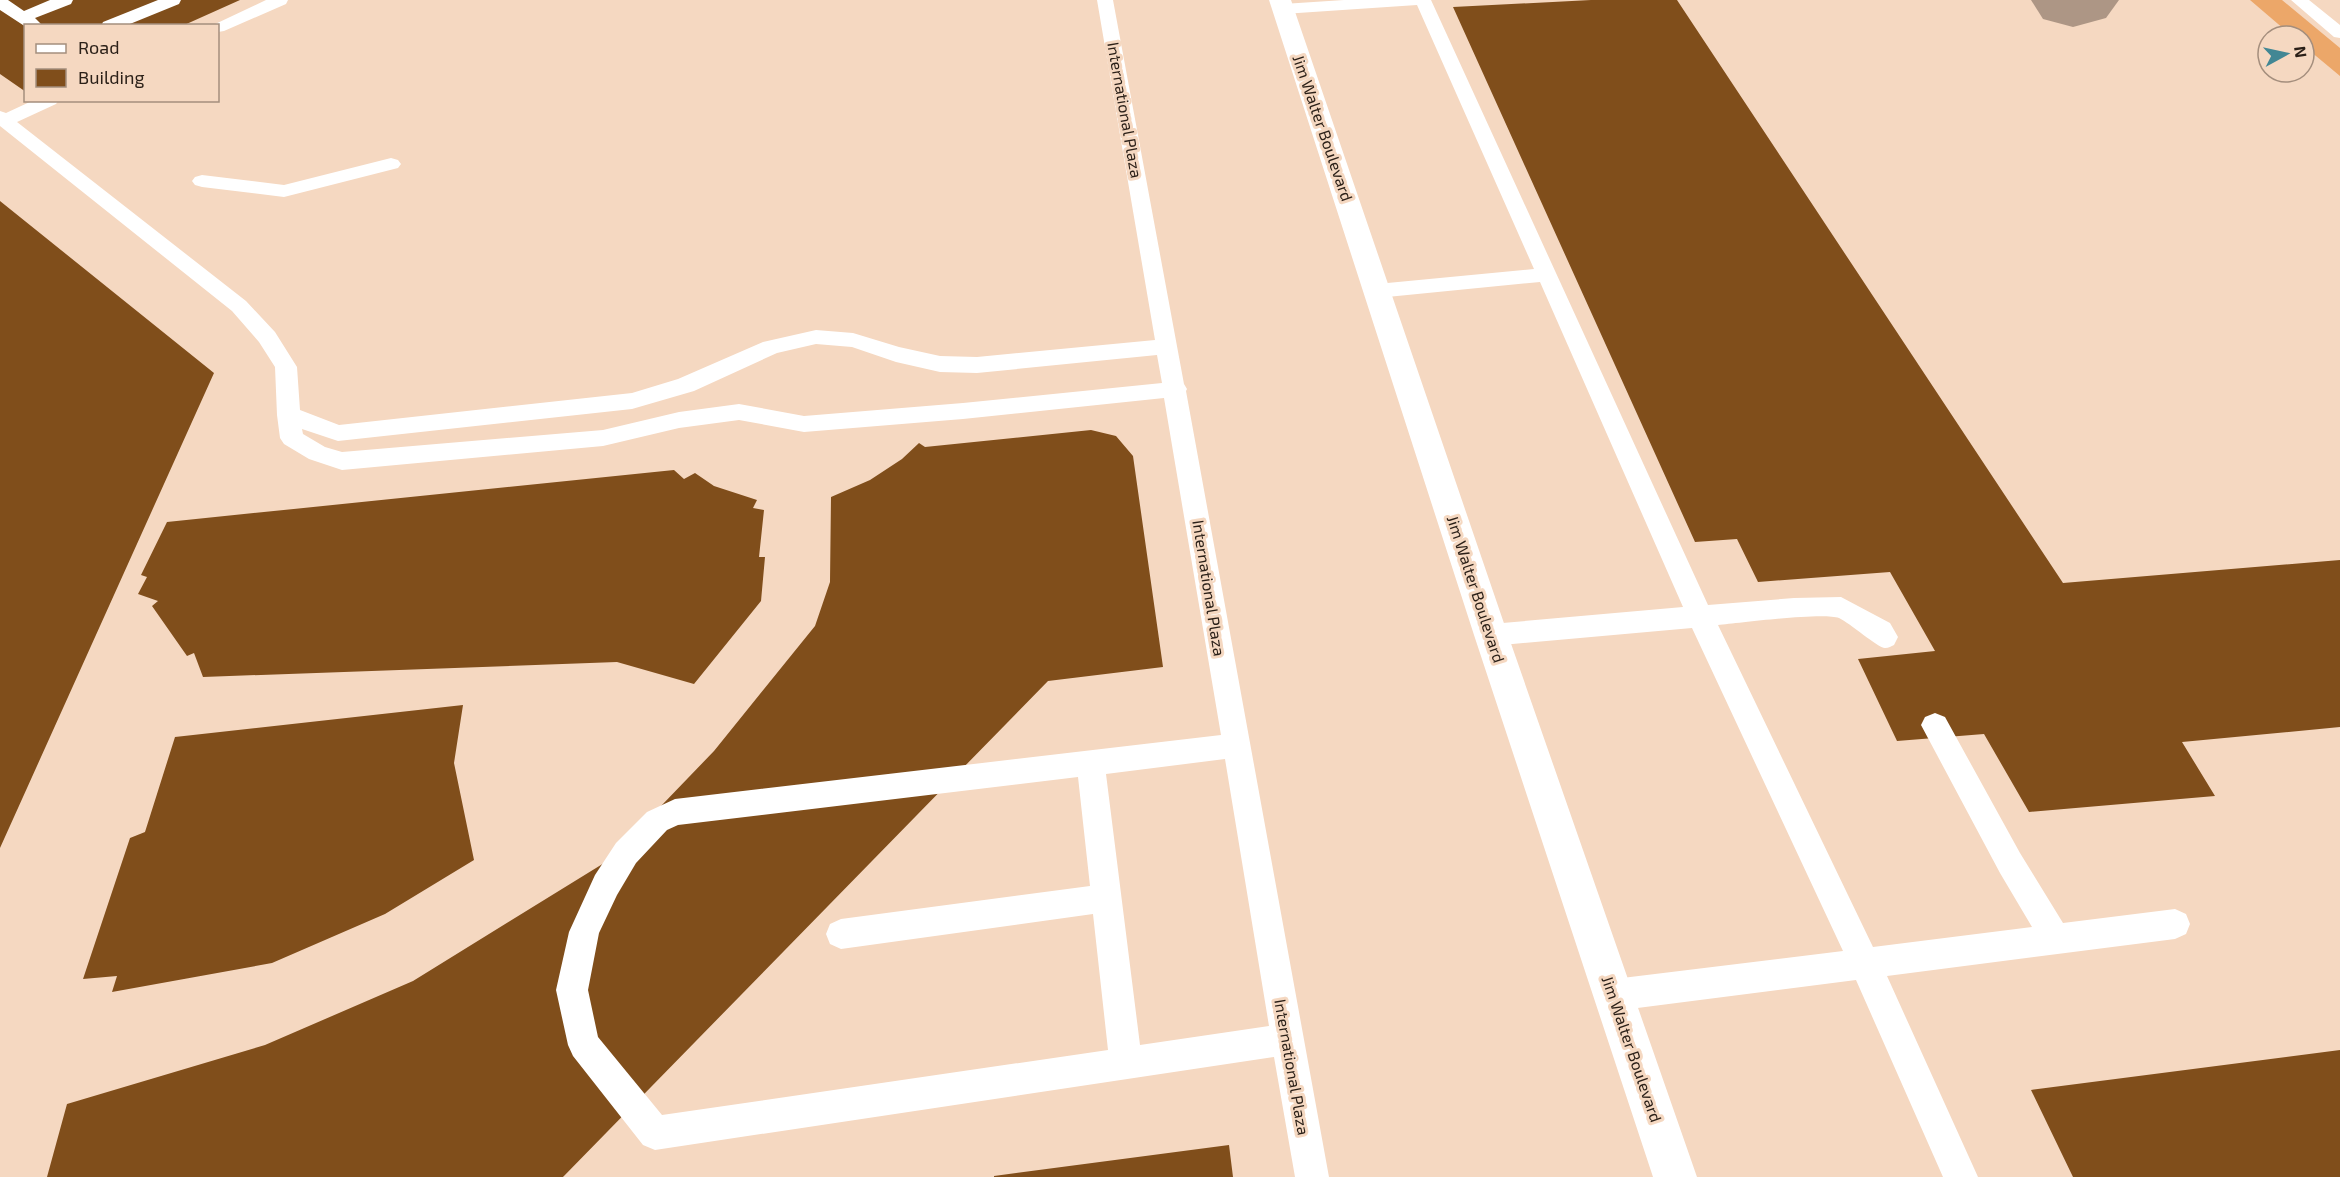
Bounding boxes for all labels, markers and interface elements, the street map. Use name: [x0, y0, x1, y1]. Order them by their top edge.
legend: [24, 24, 219, 102]
north arrow: [2256, 24, 2316, 84]
text: Road: [78, 36, 119, 58]
street label: International Plaza: [1104, 40, 1147, 179]
text: N: [2291, 45, 2312, 59]
street label: Jim Walter Boulevard: [1289, 52, 1357, 204]
text: Building: [78, 66, 145, 88]
street label: Jim Walter Boulevard: [1444, 513, 1509, 665]
street label: International Plaza: [1189, 518, 1230, 657]
street label: Jim Walter Boulevard: [1598, 973, 1666, 1125]
street label: International Plaza: [1271, 997, 1314, 1136]

